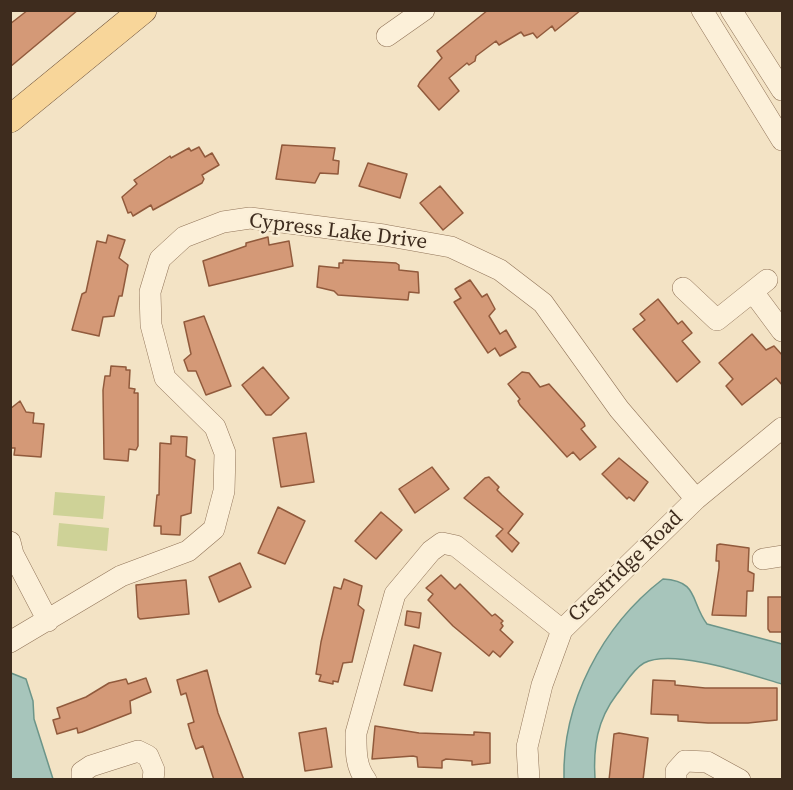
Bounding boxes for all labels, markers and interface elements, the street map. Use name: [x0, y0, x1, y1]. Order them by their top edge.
street label: Cypress Lake Drive: [248, 209, 428, 255]
street label: Crestridge Road: [564, 506, 688, 628]

